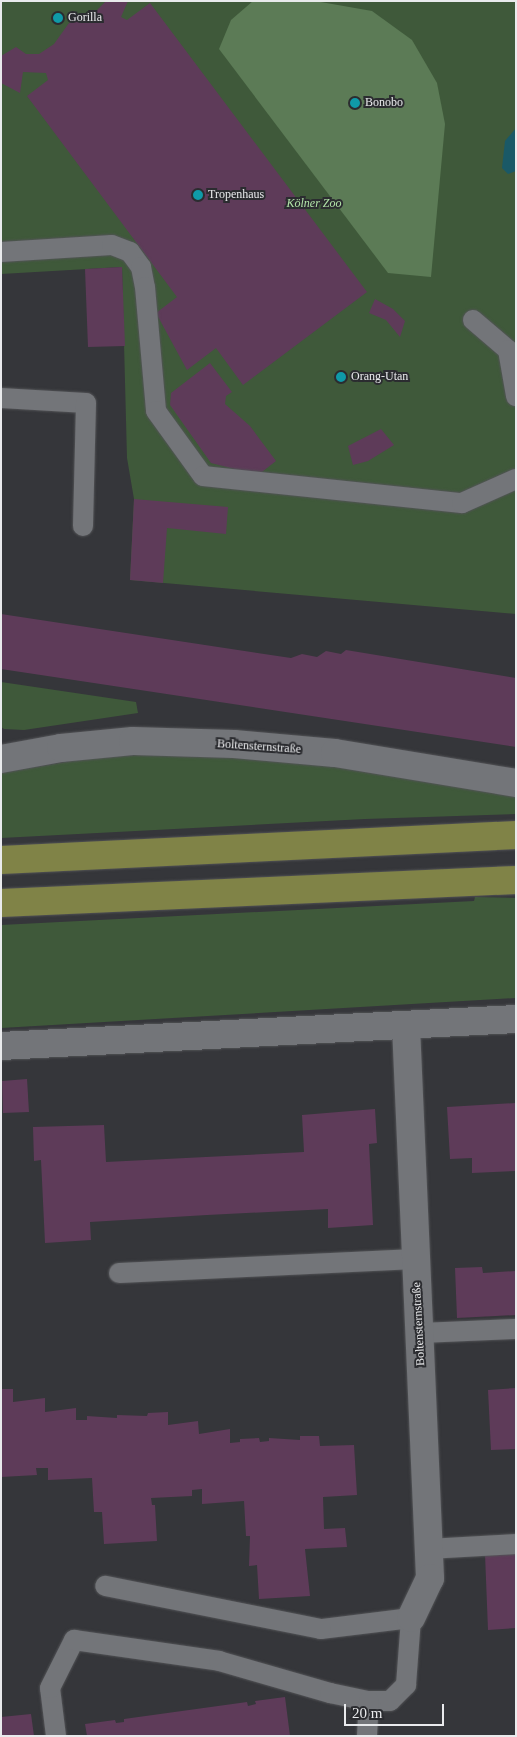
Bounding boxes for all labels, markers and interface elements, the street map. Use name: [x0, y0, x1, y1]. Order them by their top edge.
place label: Gorilla: [68, 11, 102, 25]
marker: Gorilla: [52, 12, 64, 24]
place label: Bonobo: [365, 96, 403, 110]
marker: Bonobo: [349, 97, 361, 109]
place label: Tropenhaus: [208, 188, 264, 202]
marker: Tropenhaus: [192, 189, 204, 201]
park label: Kölner Zoo: [286, 197, 342, 211]
place label: Orang-Utan: [351, 370, 408, 384]
marker: Orang-Utan: [335, 371, 347, 383]
street label: Boltensternstraße: [217, 737, 301, 757]
street label: Boltensternstraße: [410, 1282, 428, 1366]
scale bar: [347, 1694, 447, 1726]
text: 20 m: [352, 1705, 382, 1721]

